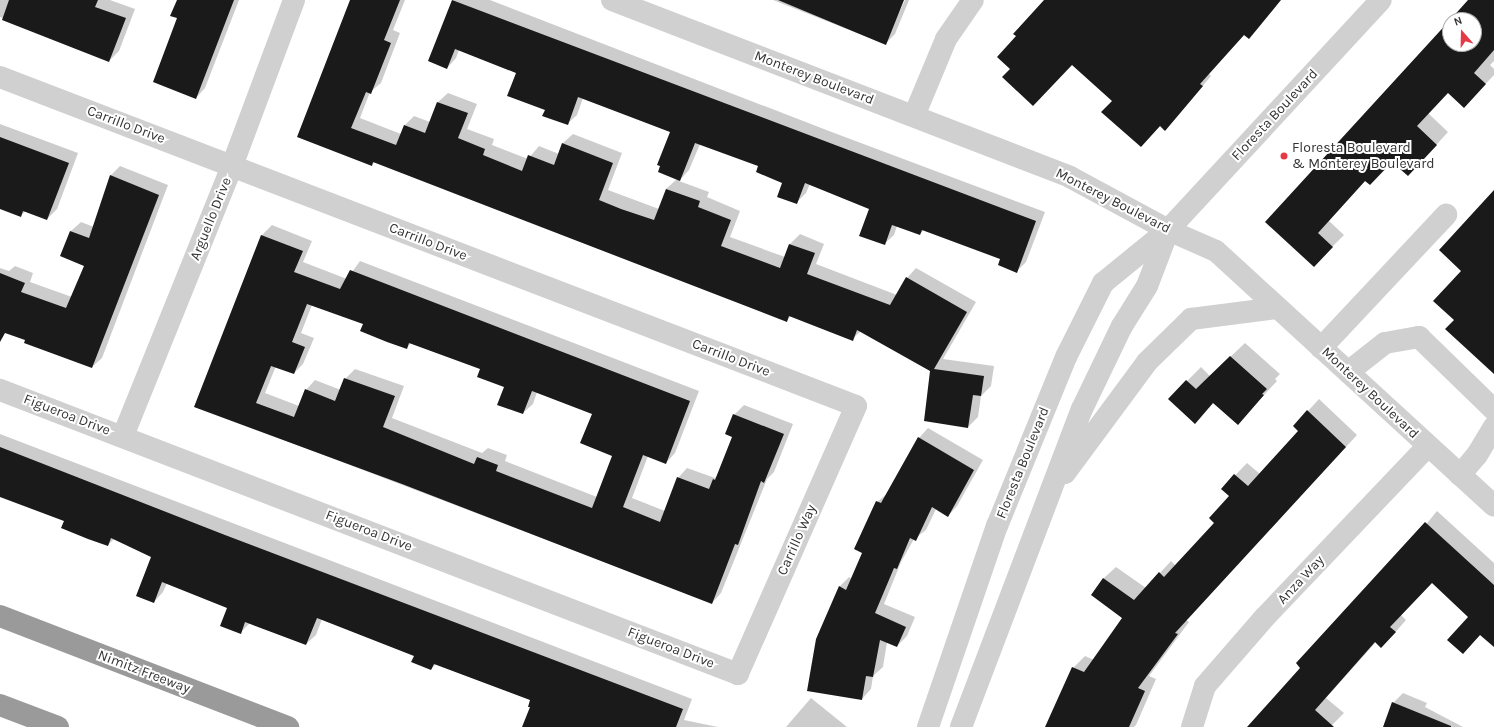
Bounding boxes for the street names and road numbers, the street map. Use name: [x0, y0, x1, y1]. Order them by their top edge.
street label: Monterey Boulevard: [752, 47, 876, 109]
street label: Floresta Boulevard: [1228, 66, 1322, 164]
street label: Carrillo Drive: [85, 102, 167, 148]
street label: Monterey Boulevard: [1053, 165, 1173, 237]
street label: Arguello Drive: [187, 175, 235, 263]
street label: Carrillo Drive: [387, 219, 469, 265]
street label: Carrillo Drive: [690, 335, 772, 381]
street label: Monterey Boulevard: [1318, 344, 1422, 442]
street label: Figueroa Drive: [21, 391, 113, 439]
street label: Floresta Boulevard: [993, 405, 1053, 521]
street label: Carrillo Way: [774, 502, 820, 578]
street label: Figueroa Drive: [323, 507, 415, 555]
street label: Anza Way: [1274, 552, 1328, 608]
street label: Figueroa Drive: [625, 624, 717, 672]
street label: Nimitz Freeway: [96, 647, 192, 697]

